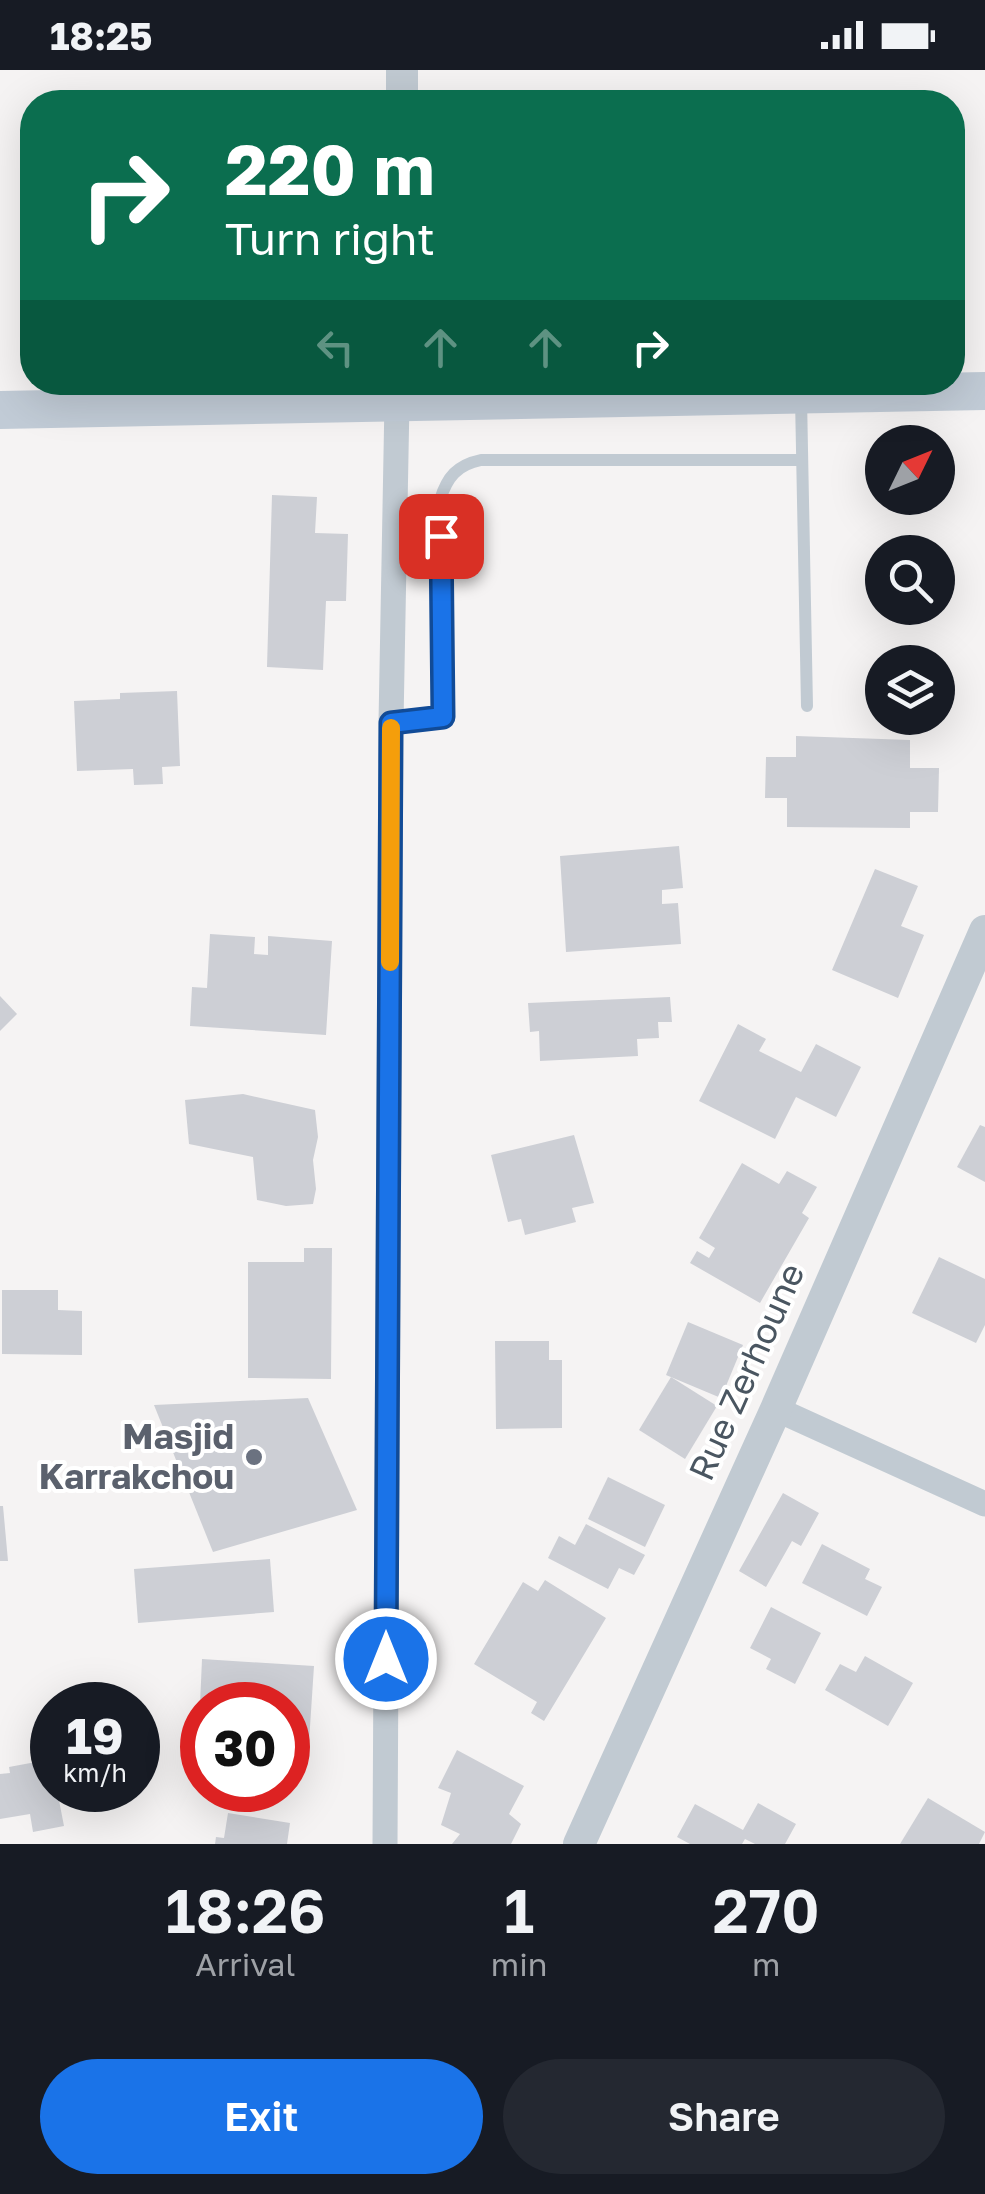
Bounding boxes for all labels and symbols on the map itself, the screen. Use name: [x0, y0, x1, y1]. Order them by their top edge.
north arrow: [865, 425, 955, 515]
pin: [399, 494, 484, 579]
street label: Rue Zerhoune: [679, 1257, 813, 1487]
place label: Masjid Karrakchou: [39, 1415, 234, 1497]
marker: Masjid Karrakchou: [243, 1446, 265, 1468]
position arrow: [334, 1607, 438, 1711]
speed limit sign: 30: [180, 1682, 310, 1812]

